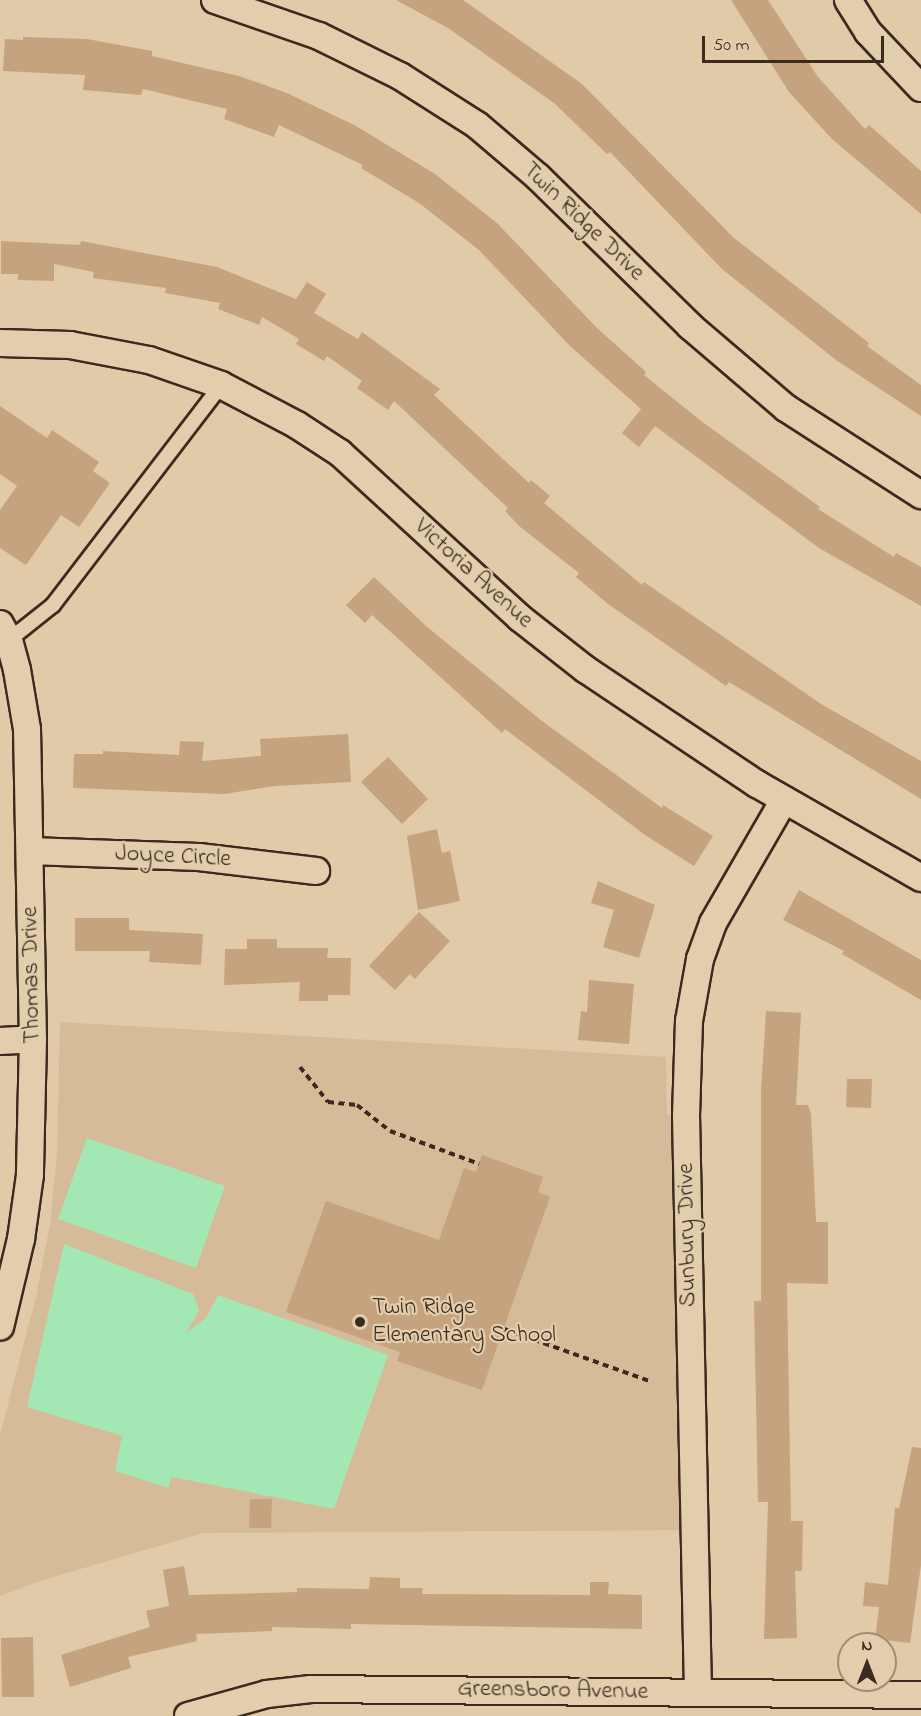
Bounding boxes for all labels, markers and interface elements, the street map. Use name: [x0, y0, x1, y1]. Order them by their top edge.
scale bar: [705, 24, 886, 62]
text: 50 m: [713, 33, 750, 59]
street label: Twin Ridge Drive: [516, 156, 650, 288]
street label: Victoria Avenue: [407, 513, 539, 635]
street label: Joyce Circle: [114, 840, 232, 874]
street label: Thomas Drive: [16, 906, 48, 1044]
street label: Sunbury Drive: [672, 1163, 704, 1307]
place label: Twin Ridge Elementary School: [372, 1294, 556, 1350]
marker: Twin Ridge Elementary School: [353, 1315, 367, 1329]
north arrow: [837, 1632, 897, 1692]
text: N: [862, 1634, 872, 1658]
street label: Greensboro Avenue: [457, 1675, 649, 1707]

